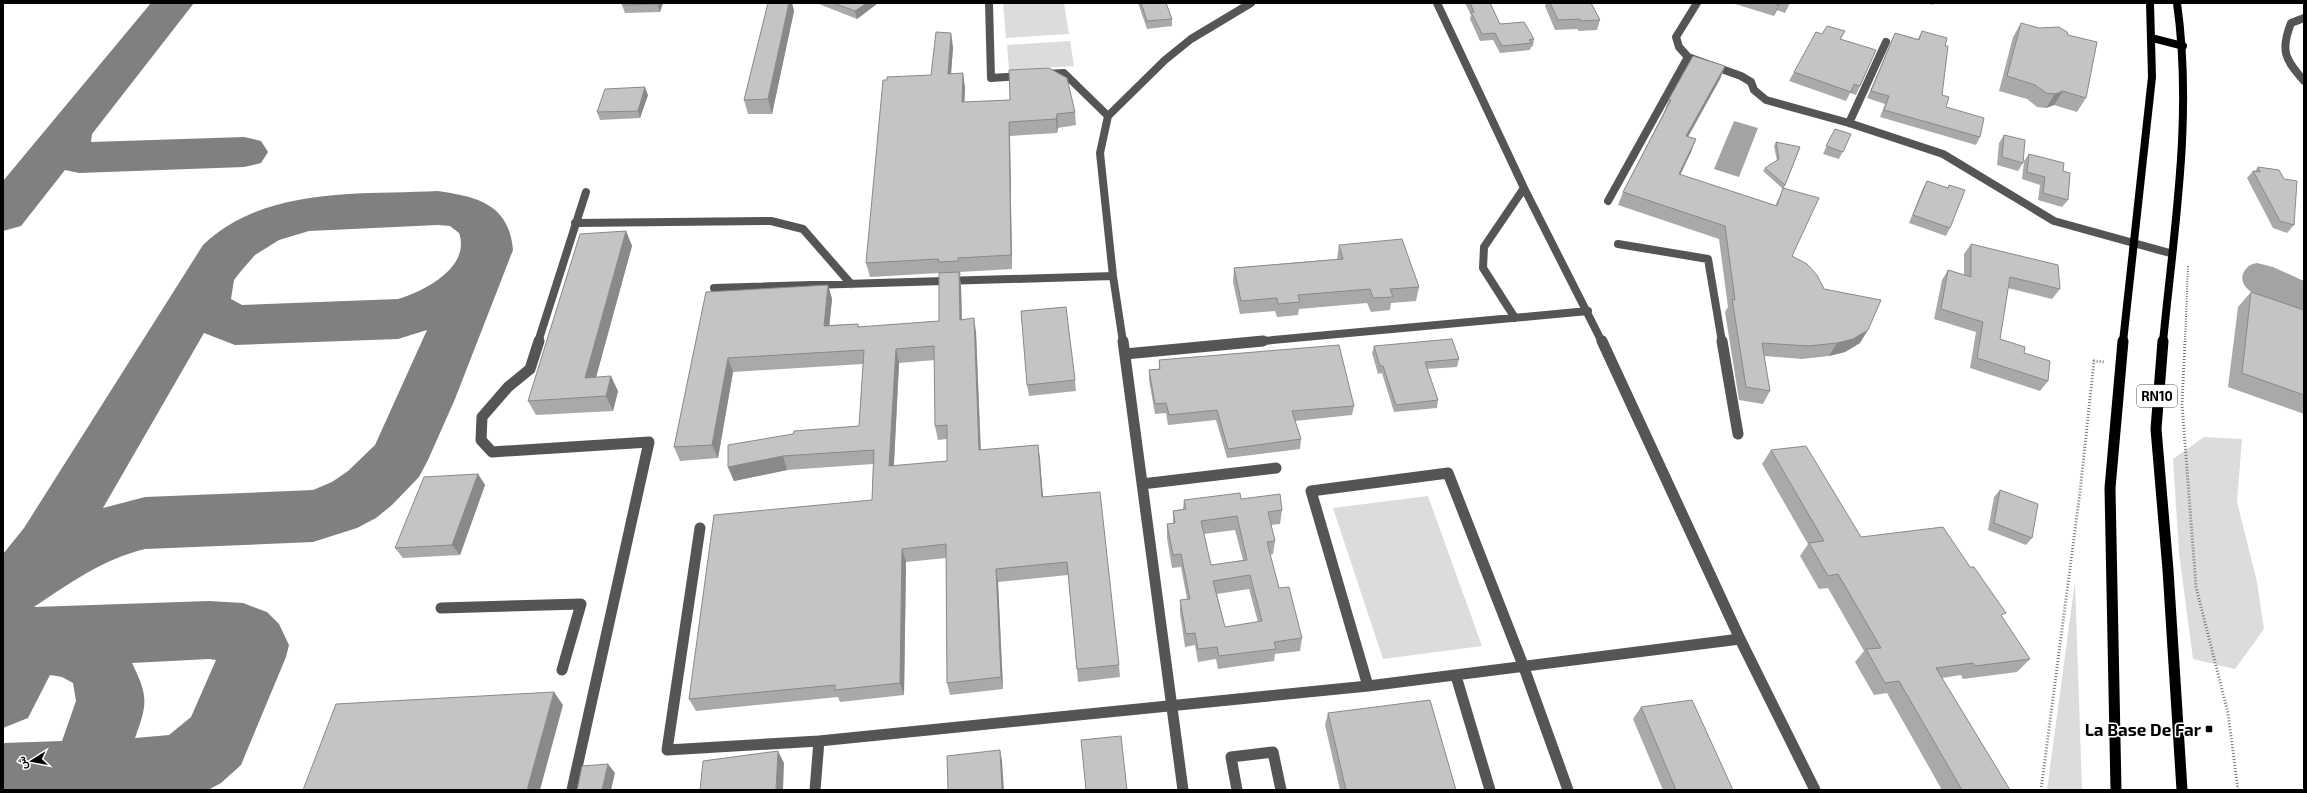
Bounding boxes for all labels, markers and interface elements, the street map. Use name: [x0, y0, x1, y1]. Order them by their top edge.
road number: RN10: [2137, 385, 2177, 407]
place label: La Base De Far: [2085, 719, 2202, 739]
marker: La Base De Far: [2204, 724, 2214, 734]
north arrow: [12, 741, 52, 781]
text: ش: [14, 755, 30, 771]

